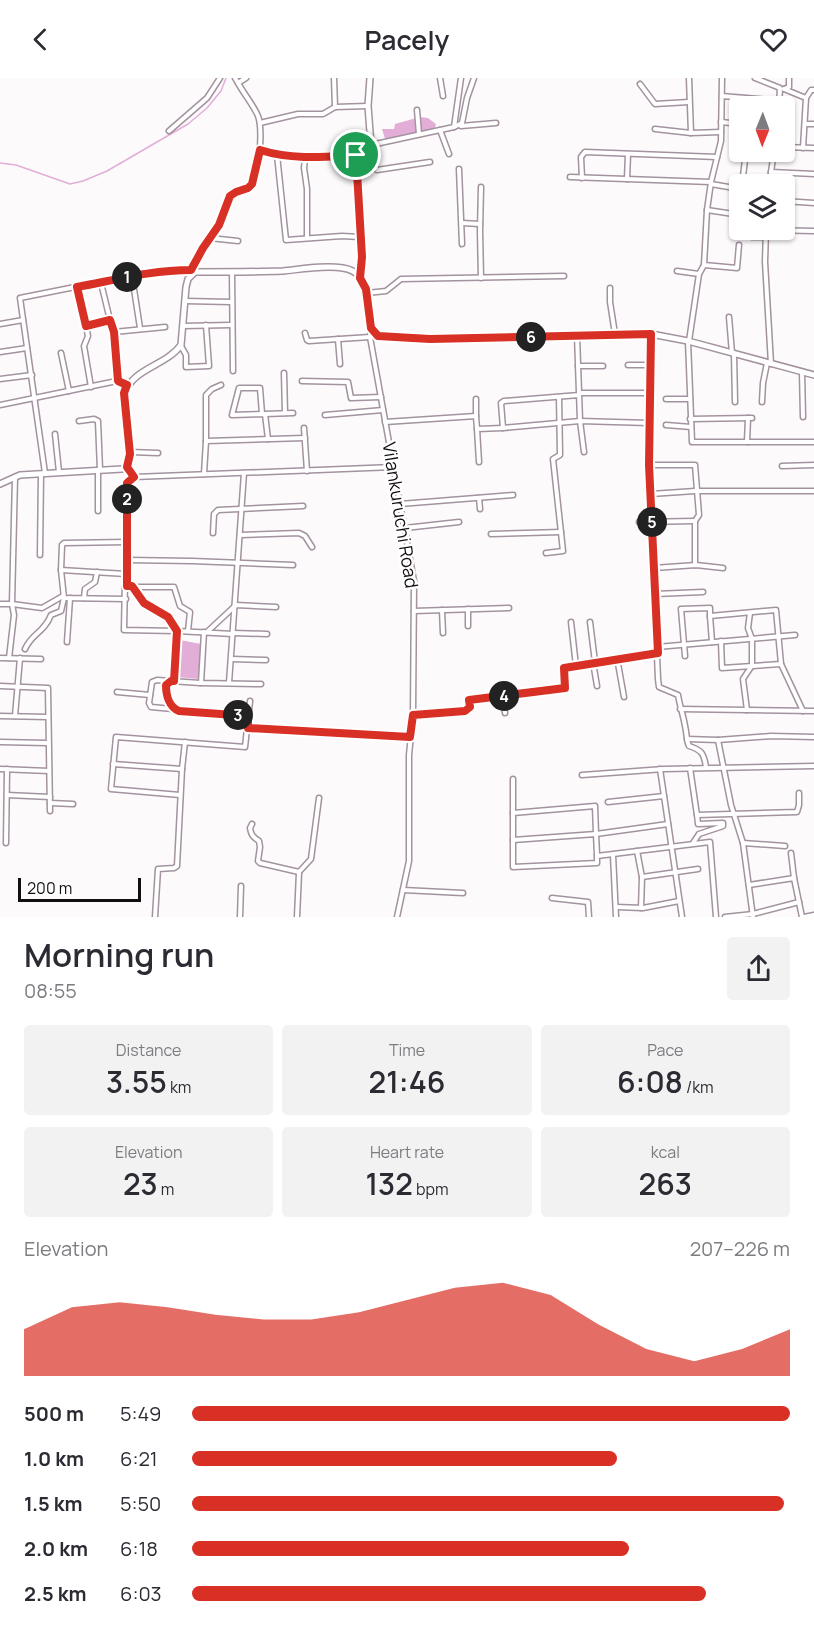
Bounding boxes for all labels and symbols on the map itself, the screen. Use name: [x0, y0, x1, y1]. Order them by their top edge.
north arrow: [729, 96, 795, 162]
pin: [330, 129, 381, 180]
pin: 1: [112, 262, 142, 292]
pin: 6: [516, 322, 546, 352]
street label: Vilankuruchi Road: [378, 440, 424, 590]
pin: 2: [112, 484, 142, 514]
pin: 5: [637, 507, 667, 537]
pin: 4: [489, 681, 519, 711]
pin: 3: [223, 700, 253, 730]
scale bar: [18, 875, 141, 902]

